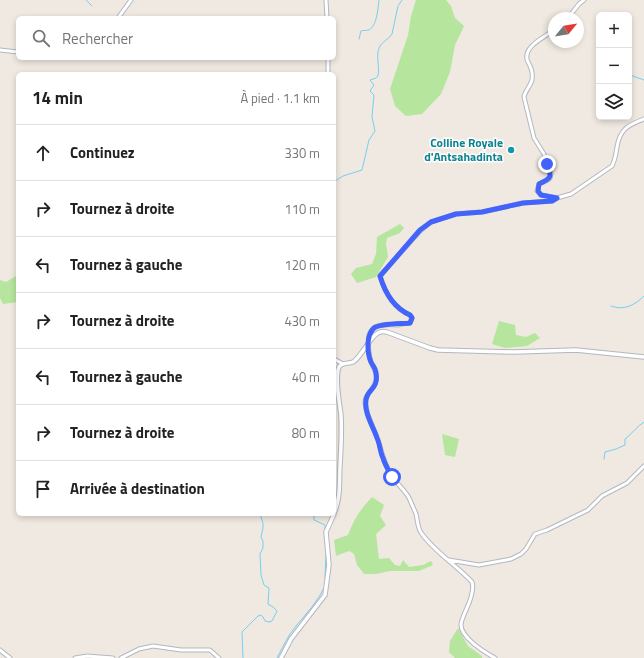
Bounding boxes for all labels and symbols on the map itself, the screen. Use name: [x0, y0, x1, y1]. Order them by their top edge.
north arrow: [548, 12, 584, 48]
place label: Colline Royale d'Antsahadinta: [424, 133, 503, 166]
marker: Colline Royale d'Antsahadinta: [506, 145, 516, 155]
route end: [538, 155, 556, 173]
route start: [383, 468, 401, 486]

